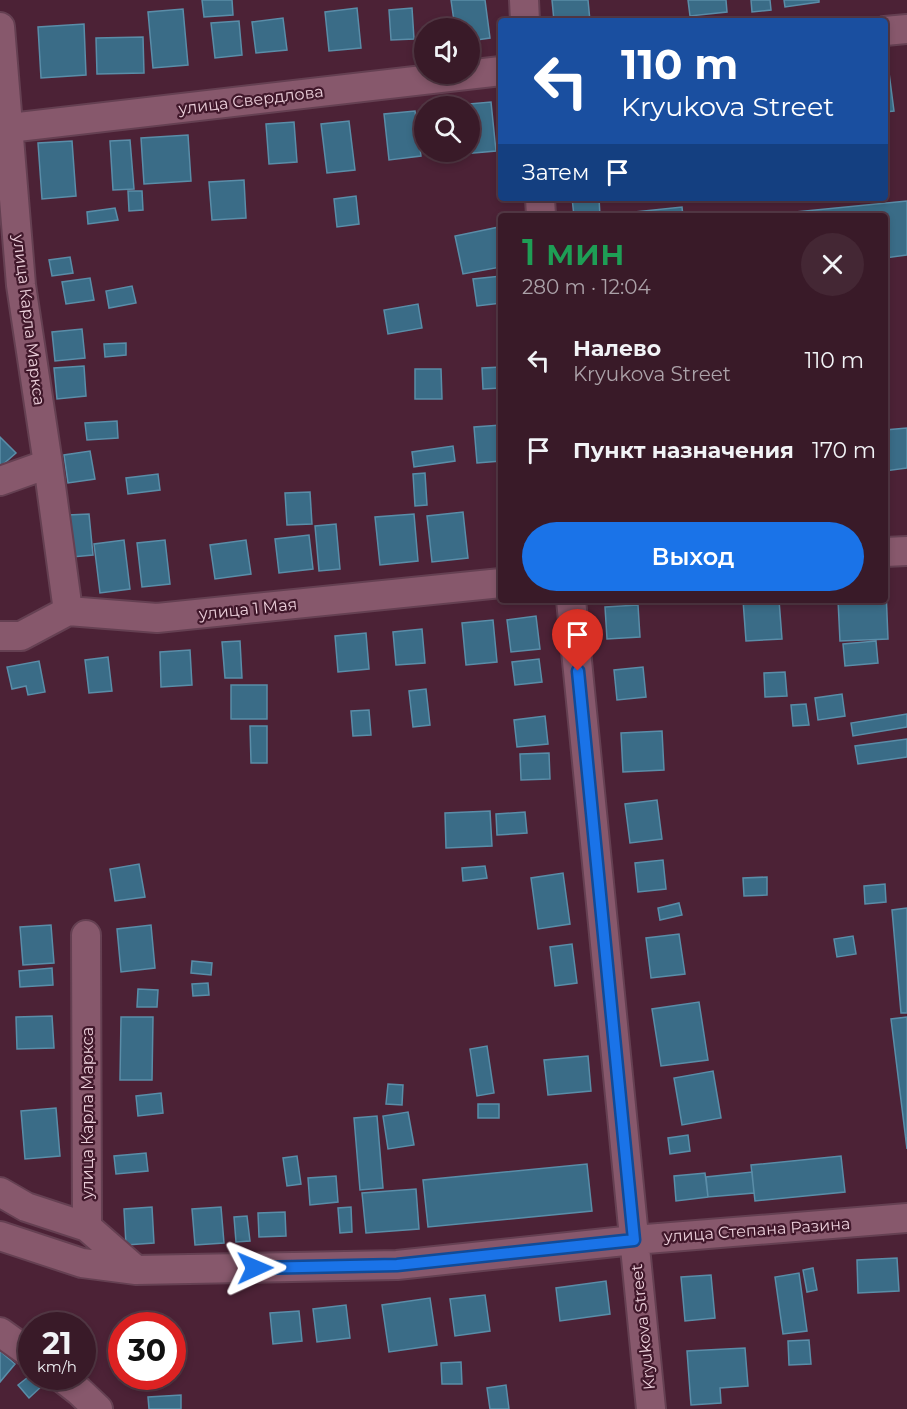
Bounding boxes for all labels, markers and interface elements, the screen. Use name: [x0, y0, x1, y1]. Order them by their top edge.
map controls: [414, 18, 480, 162]
button: sound: [414, 18, 480, 84]
text: 110 m: [621, 38, 738, 90]
icon: left: [522, 42, 600, 120]
street label: улица Свердлова: [176, 82, 325, 118]
text: Kryukova Street: [621, 90, 834, 123]
button: search: [414, 96, 480, 162]
icon: arrive: [601, 156, 634, 189]
text: Затем: [522, 159, 589, 186]
text: 1 мин: [522, 230, 625, 274]
street label: улица Карла Маркса: [9, 232, 49, 407]
button: close: [801, 233, 864, 296]
text: 280 m · 12:04: [522, 275, 651, 299]
text: Налево: [573, 335, 661, 362]
icon: left: [522, 344, 555, 377]
text: 110 m: [804, 347, 864, 374]
text: Kryukova Street: [573, 362, 731, 386]
icon: arrive: [522, 434, 555, 467]
text: Пункт назначения: [573, 437, 794, 464]
text: 170 m: [812, 437, 876, 464]
button: Выход: [522, 522, 864, 591]
street label: улица 1 Мая: [197, 594, 298, 624]
pin: [552, 609, 603, 671]
icon: arrive: [561, 618, 594, 651]
street label: улица Карла Маркса: [78, 1027, 97, 1200]
street label: улица Степана Разина: [662, 1214, 851, 1246]
position arrow: [223, 1236, 287, 1300]
street label: Kryukova Street: [627, 1263, 659, 1391]
speed limit sign: 30: [108, 1312, 186, 1390]
text: 21: [42, 1325, 72, 1362]
text: km/h: [37, 1357, 77, 1376]

